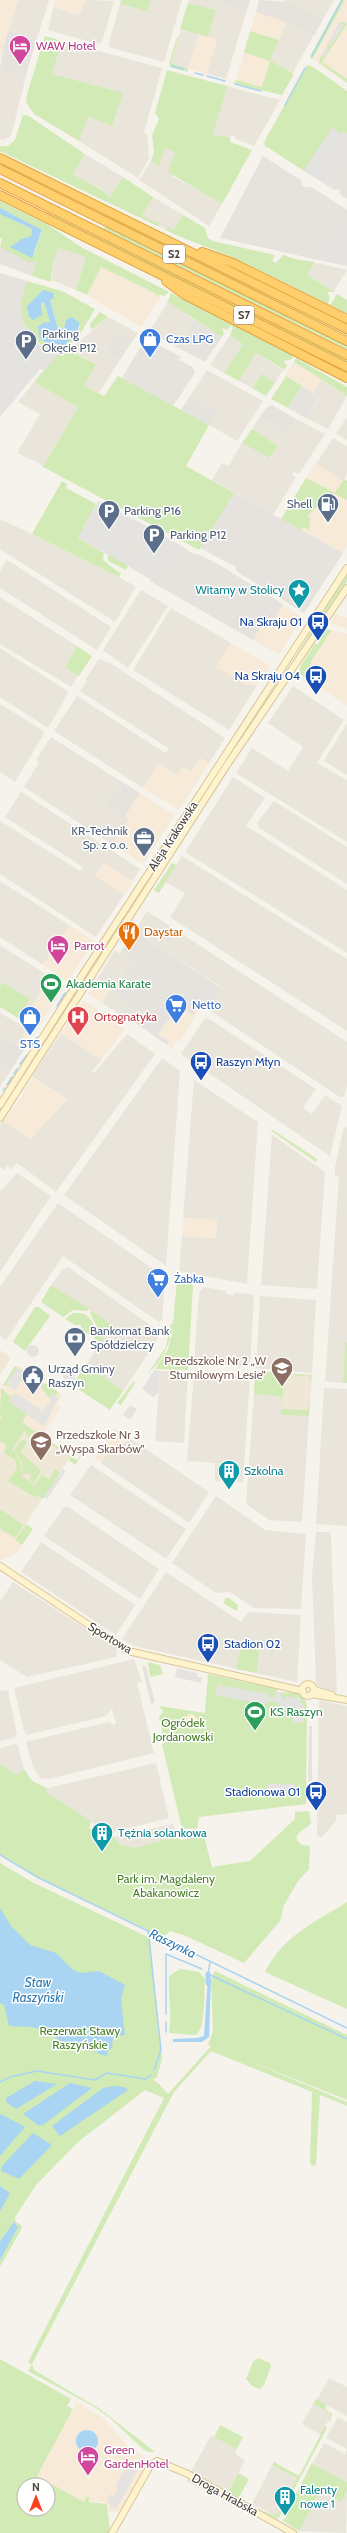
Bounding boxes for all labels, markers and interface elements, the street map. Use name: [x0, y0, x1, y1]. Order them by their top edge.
hotel icon: WAW Hotel: [7, 33, 33, 66]
place label: WAW Hotel: [36, 38, 96, 53]
road number: S2: [163, 245, 185, 263]
road number: S7: [234, 306, 254, 324]
place label: Parking Okęcie P12: [42, 326, 97, 355]
shop icon: Czas LPG: [137, 326, 163, 359]
parking icon: Parking Okęcie P12: [13, 328, 39, 361]
place label: Czas LPG: [166, 331, 213, 346]
fuel station icon: Shell: [315, 491, 341, 524]
place label: Shell: [287, 496, 312, 511]
parking icon: Parking P16: [96, 498, 122, 531]
place label: Parking P16: [124, 503, 181, 518]
parking icon: Parking P12: [141, 522, 167, 555]
place label: Parking P12: [170, 527, 227, 542]
place icon: Witamy w Stolicy: [286, 577, 312, 610]
place label: Witamy w Stolicy: [196, 582, 284, 597]
bus stop icon: Na Skraju 01: [305, 609, 331, 642]
place label: Na Skraju 01: [240, 614, 302, 629]
bus stop icon: Na Skraju 04: [303, 663, 329, 696]
place label: Na Skraju 04: [235, 668, 300, 683]
street label: Aleja Krakowska: [145, 798, 201, 873]
place label: KR-Technik Sp. z o.o.: [71, 823, 129, 852]
office icon: KR-Technik Sp. z o.o.: [131, 825, 157, 858]
restaurant icon: Daystar: [116, 919, 142, 952]
place label: Daystar: [144, 924, 183, 939]
hotel icon: Parrot: [45, 933, 71, 966]
place label: Parrot: [74, 938, 104, 953]
sports icon: Akademia Karate: [38, 971, 64, 1004]
place label: Akademia Karate: [66, 976, 151, 991]
supermarket icon: Netto: [163, 992, 189, 1025]
place label: Netto: [192, 997, 221, 1012]
shop icon: STS: [17, 1004, 43, 1037]
hospital icon: Ortognatyka: [65, 1004, 91, 1037]
place label: Ortognatyka: [94, 1009, 157, 1024]
place label: STS: [20, 1036, 40, 1051]
bus stop icon: Raszyn Młyn: [188, 1049, 214, 1082]
place label: Raszyn Młyn: [216, 1054, 281, 1069]
supermarket icon: Żabka: [145, 1266, 171, 1299]
place label: Żabka: [174, 1271, 204, 1286]
place label: Bankomat Bank Spółdzielczy: [90, 1323, 170, 1352]
bank icon: Bankomat Bank Spółdzielczy: [62, 1325, 88, 1358]
place label: Przedszkole Nr 2 „W Stumilowym Lesie”: [164, 1353, 267, 1382]
school or university icon: Przedszkole Nr 2 „W Stumilowym Lesie”: [269, 1355, 295, 1388]
place label: Urząd Gminy Raszyn: [48, 1361, 115, 1390]
public building icon: Urząd Gminy Raszyn: [20, 1363, 46, 1396]
place label: Przedszkole Nr 3 „Wyspa Skarbów”: [56, 1427, 145, 1456]
school or university icon: Przedszkole Nr 3 „Wyspa Skarbów”: [28, 1429, 54, 1462]
building icon: Szkolna: [216, 1458, 242, 1491]
place label: Szkolna: [244, 1463, 284, 1478]
street label: Sportowa: [85, 1619, 135, 1657]
bus stop icon: Stadion 02: [195, 1631, 221, 1664]
place label: Stadion 02: [224, 1636, 281, 1651]
sports icon: KS Raszyn: [242, 1699, 268, 1732]
place label: KS Raszyn: [270, 1704, 323, 1719]
park label: Ogródek Jordanowski: [152, 1715, 213, 1744]
bus stop icon: Stadionowa 01: [303, 1779, 329, 1812]
place label: Stadionowa 01: [225, 1784, 300, 1799]
building icon: Tężnia solankowa: [89, 1820, 115, 1853]
place label: Tężnia solankowa: [118, 1825, 207, 1840]
park label: Park im. Magdaleny Abakanowicz: [117, 1871, 215, 1900]
water label: Raszynka: [147, 1925, 199, 1961]
water label: Staw Raszyński: [13, 1974, 64, 2005]
park label: Rezerwat Stawy Raszyńskie: [40, 2023, 120, 2052]
place label: Green GardenHotel: [104, 2442, 169, 2471]
hotel icon: Green GardenHotel: [75, 2444, 101, 2477]
street label: Droga Hrabska: [189, 2470, 261, 2519]
north arrow: [16, 2477, 56, 2517]
text: N: [32, 2480, 40, 2494]
place label: Falenty nowe 1: [300, 2482, 337, 2511]
building icon: Falenty nowe 1: [272, 2484, 298, 2517]

